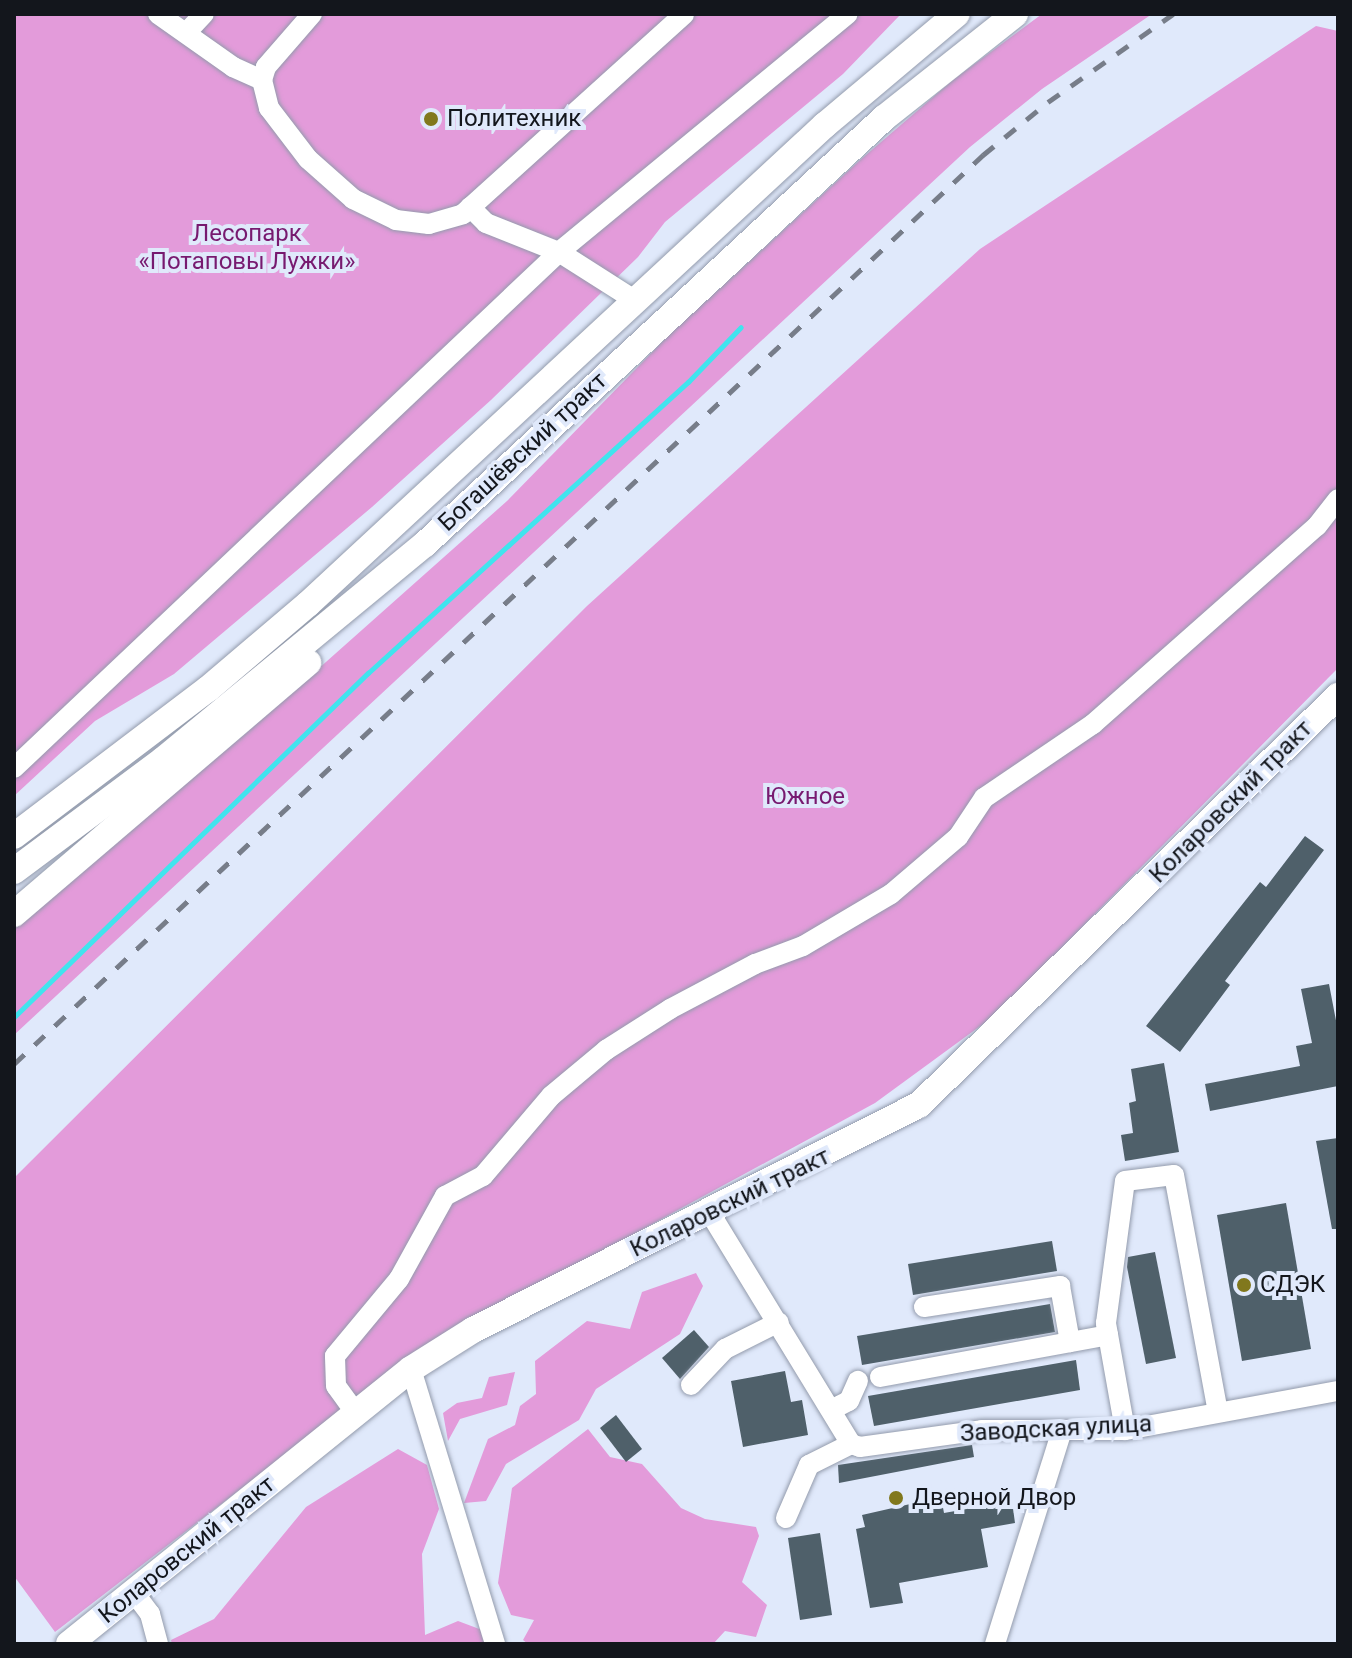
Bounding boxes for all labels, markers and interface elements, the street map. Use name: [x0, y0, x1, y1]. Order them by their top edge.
place label: Политехник: [447, 105, 581, 133]
marker: Политехник: [422, 110, 440, 128]
park label: Лесопарк «Потаповы Лужки»: [139, 220, 355, 276]
street label: Богашёвский тракт: [433, 367, 613, 537]
street label: Коларовский тракт: [1144, 715, 1318, 889]
park label: Южное: [765, 783, 845, 811]
street label: Коларовский тракт: [626, 1142, 834, 1264]
place label: СДЭК: [1260, 1271, 1325, 1299]
marker: СДЭК: [1235, 1276, 1253, 1294]
street label: Заводская улица: [959, 1410, 1153, 1448]
street label: Коларовский тракт: [93, 1470, 281, 1630]
place label: Дверной Двор: [912, 1484, 1076, 1512]
marker: Дверной Двор: [887, 1489, 905, 1507]

